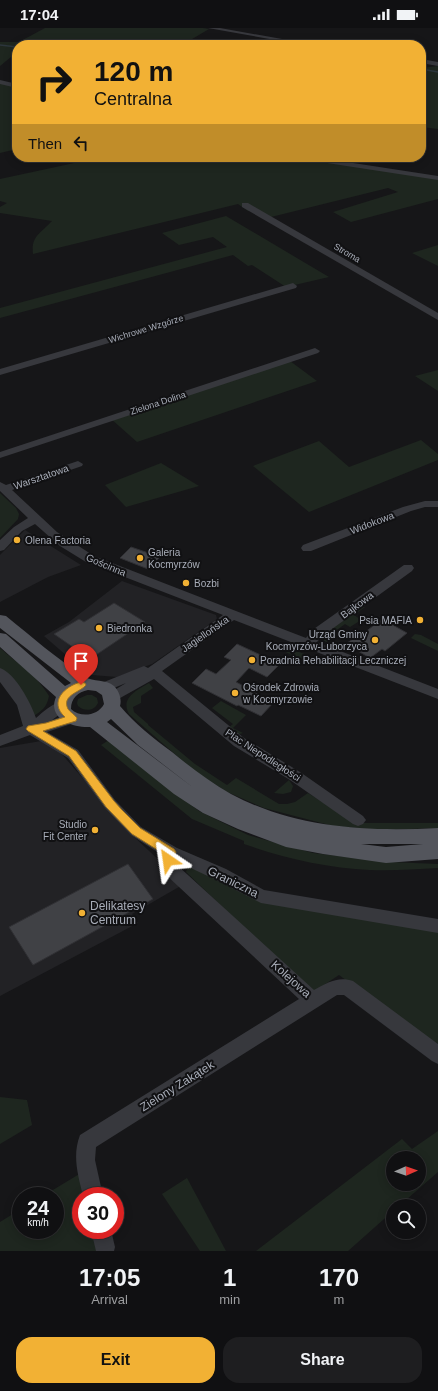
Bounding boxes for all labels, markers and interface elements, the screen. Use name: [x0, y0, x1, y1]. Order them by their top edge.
text: 17:04: [20, 6, 58, 23]
icon: right: [28, 56, 80, 108]
text: 120 m: [94, 56, 173, 87]
text: Centralna: [94, 89, 172, 109]
icon: left: [70, 132, 92, 154]
text: Then: [28, 135, 62, 152]
street label: Stroma: [332, 241, 362, 265]
street label: Wichrowe Wzgórze: [107, 313, 185, 345]
street label: Zielona Dolina: [129, 389, 187, 417]
street label: Warsztatowa: [12, 462, 70, 492]
street label: Widokowa: [348, 509, 396, 536]
marker: Olena Factoria: [12, 535, 22, 545]
place label: Olena Factoria: [25, 535, 91, 546]
place label: Galeria Kocmyrzów: [148, 547, 200, 570]
street label: Gościnna: [84, 552, 128, 578]
marker: Galeria Kocmyrzów: [135, 553, 145, 563]
marker: Bozbi: [181, 578, 191, 588]
place label: Bozbi: [194, 578, 219, 589]
street label: Bajkowa: [338, 589, 376, 621]
street label: Jagiellońska: [179, 613, 231, 654]
place label: Psia MAFIA: [359, 615, 412, 626]
marker: Psia MAFIA: [415, 615, 425, 625]
marker: Biedronka: [94, 623, 104, 633]
place label: Biedronka: [107, 623, 152, 634]
place label: Urząd Gminy Kocmyrzów-Luborzyca: [266, 629, 367, 652]
marker: Urząd Gminy Kocmyrzów-Luborzyca: [370, 635, 380, 645]
pin: [64, 644, 98, 685]
icon: arrive: [70, 650, 92, 672]
marker: Poradnia Rehabilitacji Leczniczej: [247, 655, 257, 665]
place label: Poradnia Rehabilitacji Leczniczej: [260, 655, 406, 666]
place label: Ośrodek Zdrowia w Kocmyrzowie: [242, 682, 320, 705]
marker: Ośrodek Zdrowia w Kocmyrzowie: [230, 688, 240, 698]
street label: Plac Niepodległości: [223, 727, 303, 783]
place label: Studio Fit Center: [43, 819, 88, 842]
marker: Studio Fit Center: [90, 825, 100, 835]
position arrow: [147, 839, 189, 881]
street label: Graniczna: [205, 864, 261, 900]
place label: Delikatesy Centrum: [90, 899, 145, 927]
marker: Delikatesy Centrum: [77, 908, 87, 918]
street label: Kolejowa: [268, 958, 314, 1001]
street label: Zielony Zakątek: [137, 1057, 217, 1114]
north arrow: [386, 1151, 426, 1191]
map controls: [386, 1151, 426, 1239]
speed limit sign: 30: [72, 1187, 124, 1239]
text: 24: [27, 1197, 49, 1219]
button: search: [386, 1199, 426, 1239]
text: km/h: [27, 1217, 49, 1228]
text: 17:05: [79, 1264, 140, 1291]
text: 1: [223, 1264, 236, 1291]
text: 170: [319, 1264, 359, 1291]
text: Arrival: [91, 1292, 128, 1307]
text: min: [219, 1292, 240, 1307]
text: m: [334, 1292, 344, 1307]
button: Exit: [16, 1337, 215, 1383]
button: Share: [223, 1337, 422, 1383]

